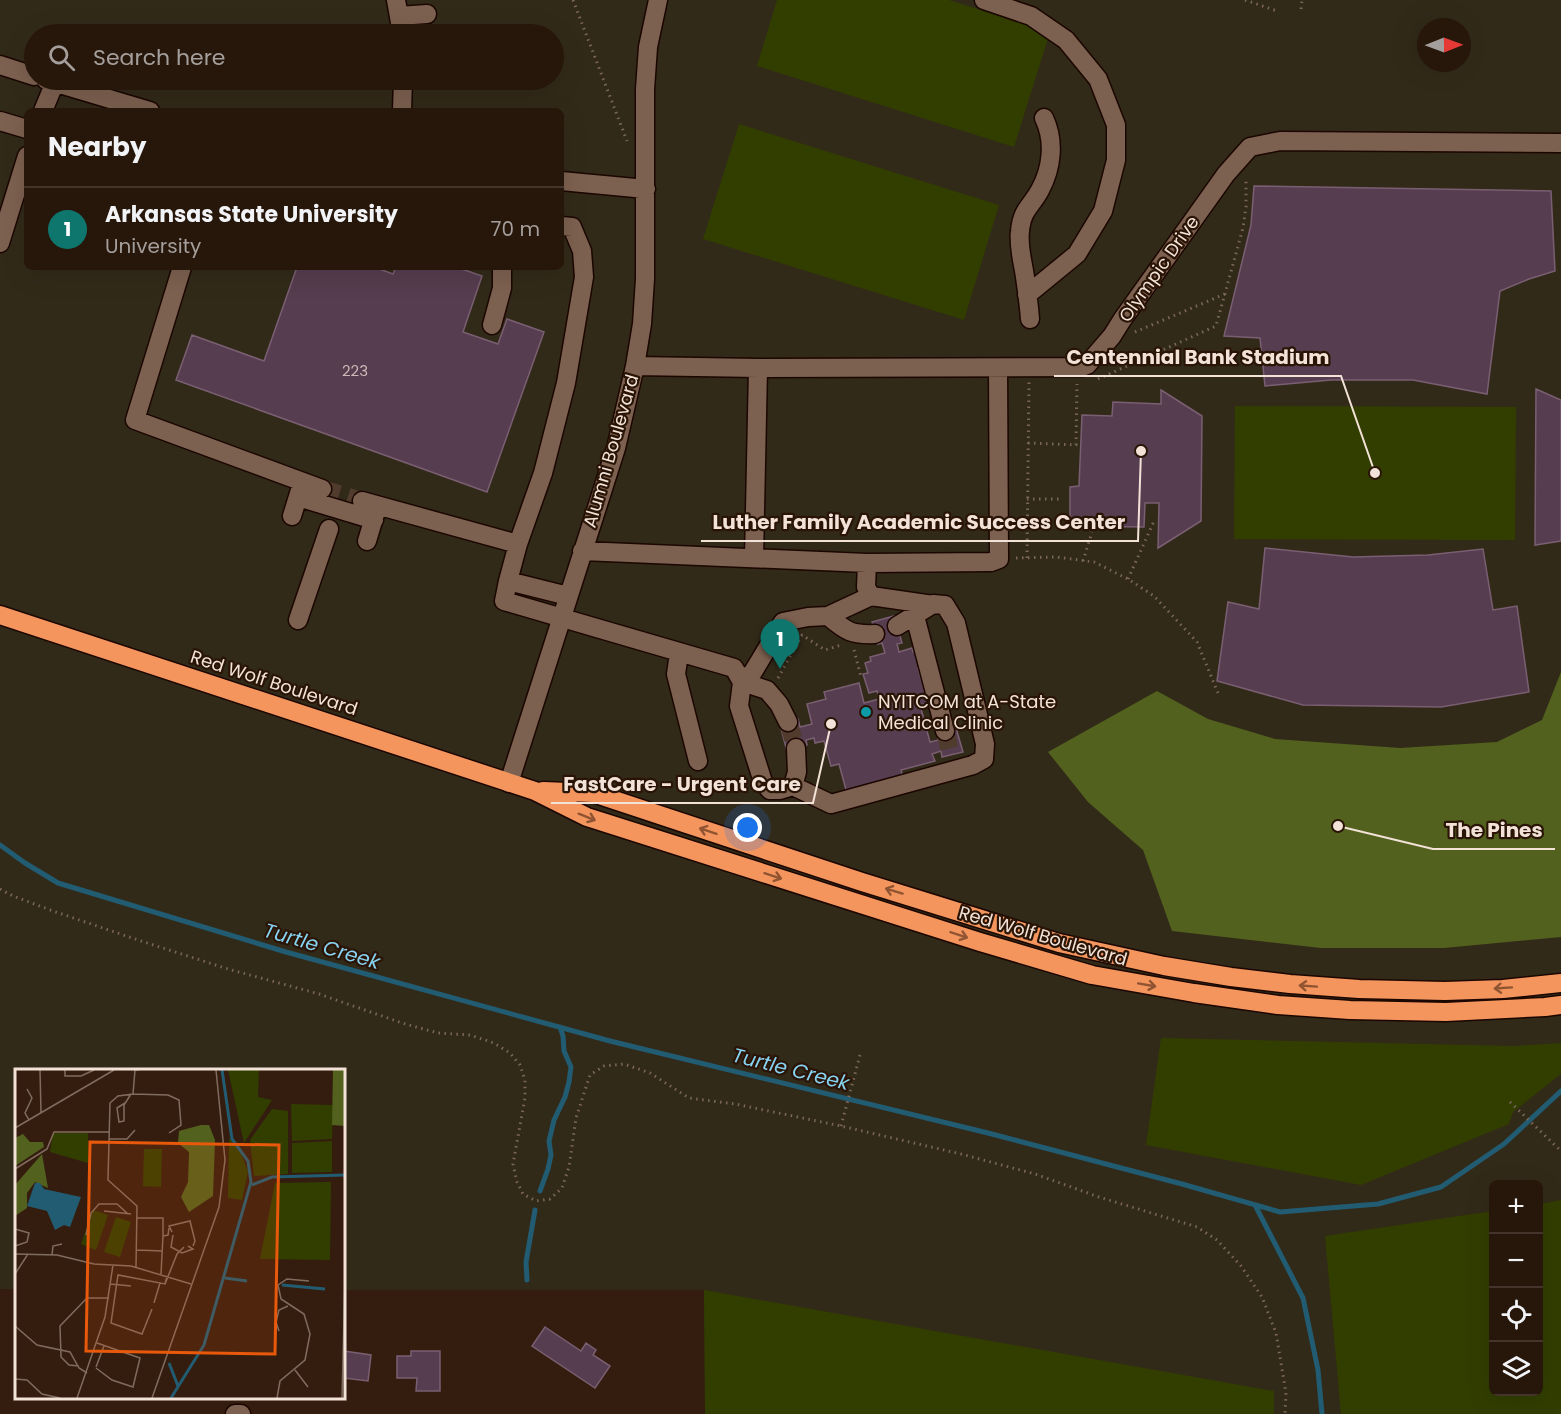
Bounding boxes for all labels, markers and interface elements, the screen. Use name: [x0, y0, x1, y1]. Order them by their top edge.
north arrow: [1417, 18, 1471, 72]
search box: [24, 24, 564, 90]
icon: search: [45, 41, 78, 74]
text: Search here: [93, 42, 226, 73]
text: Nearby: [48, 129, 146, 165]
text: Arkansas State University: [105, 199, 398, 230]
street label: Olympic Drive: [1113, 210, 1205, 327]
text: 1: [64, 215, 71, 243]
text: 70 m: [491, 215, 540, 243]
text: University: [105, 232, 201, 260]
callout: Centennial Bank Stadium: [1054, 338, 1341, 376]
text: Centennial Bank Stadium: [1066, 343, 1330, 371]
house number: 223: [342, 360, 368, 381]
street label: Alumni Boulevard: [577, 371, 644, 530]
callout: Luther Family Academic Success Center: [701, 503, 1138, 541]
text: Luther Family Academic Success Center: [713, 508, 1126, 536]
pin: 1: [760, 620, 800, 669]
street label: Red Wolf Boulevard: [187, 644, 361, 721]
place label: NYITCOM at A-State Medical Clinic: [878, 689, 1056, 735]
marker: NYITCOM at A-State Medical Clinic: [859, 705, 873, 719]
callout: FastCare - Urgent Care: [551, 765, 813, 803]
text: FastCare - Urgent Care: [563, 770, 801, 798]
callout: The Pines: [1433, 811, 1555, 849]
one-way arrow: [578, 812, 596, 823]
your location: [733, 813, 762, 842]
text: The Pines: [1445, 816, 1543, 844]
one-way arrow: [699, 825, 718, 836]
one-way arrow: [763, 871, 782, 882]
one-way arrow: [885, 885, 904, 896]
street label: Red Wolf Boulevard: [956, 900, 1130, 972]
water label: Turtle Creek: [261, 916, 385, 976]
one-way arrow: [949, 930, 968, 941]
one-way arrow: [1137, 980, 1156, 991]
one-way arrow: [1299, 980, 1318, 991]
one-way arrow: [1493, 983, 1513, 994]
water label: Turtle Creek: [730, 1041, 854, 1097]
inset map: [15, 1069, 345, 1399]
map controls: [1489, 1180, 1543, 1396]
button: +: [1489, 1180, 1543, 1234]
button: −: [1489, 1234, 1543, 1288]
button: locate: [1489, 1288, 1543, 1342]
button: layers: [1489, 1342, 1543, 1396]

